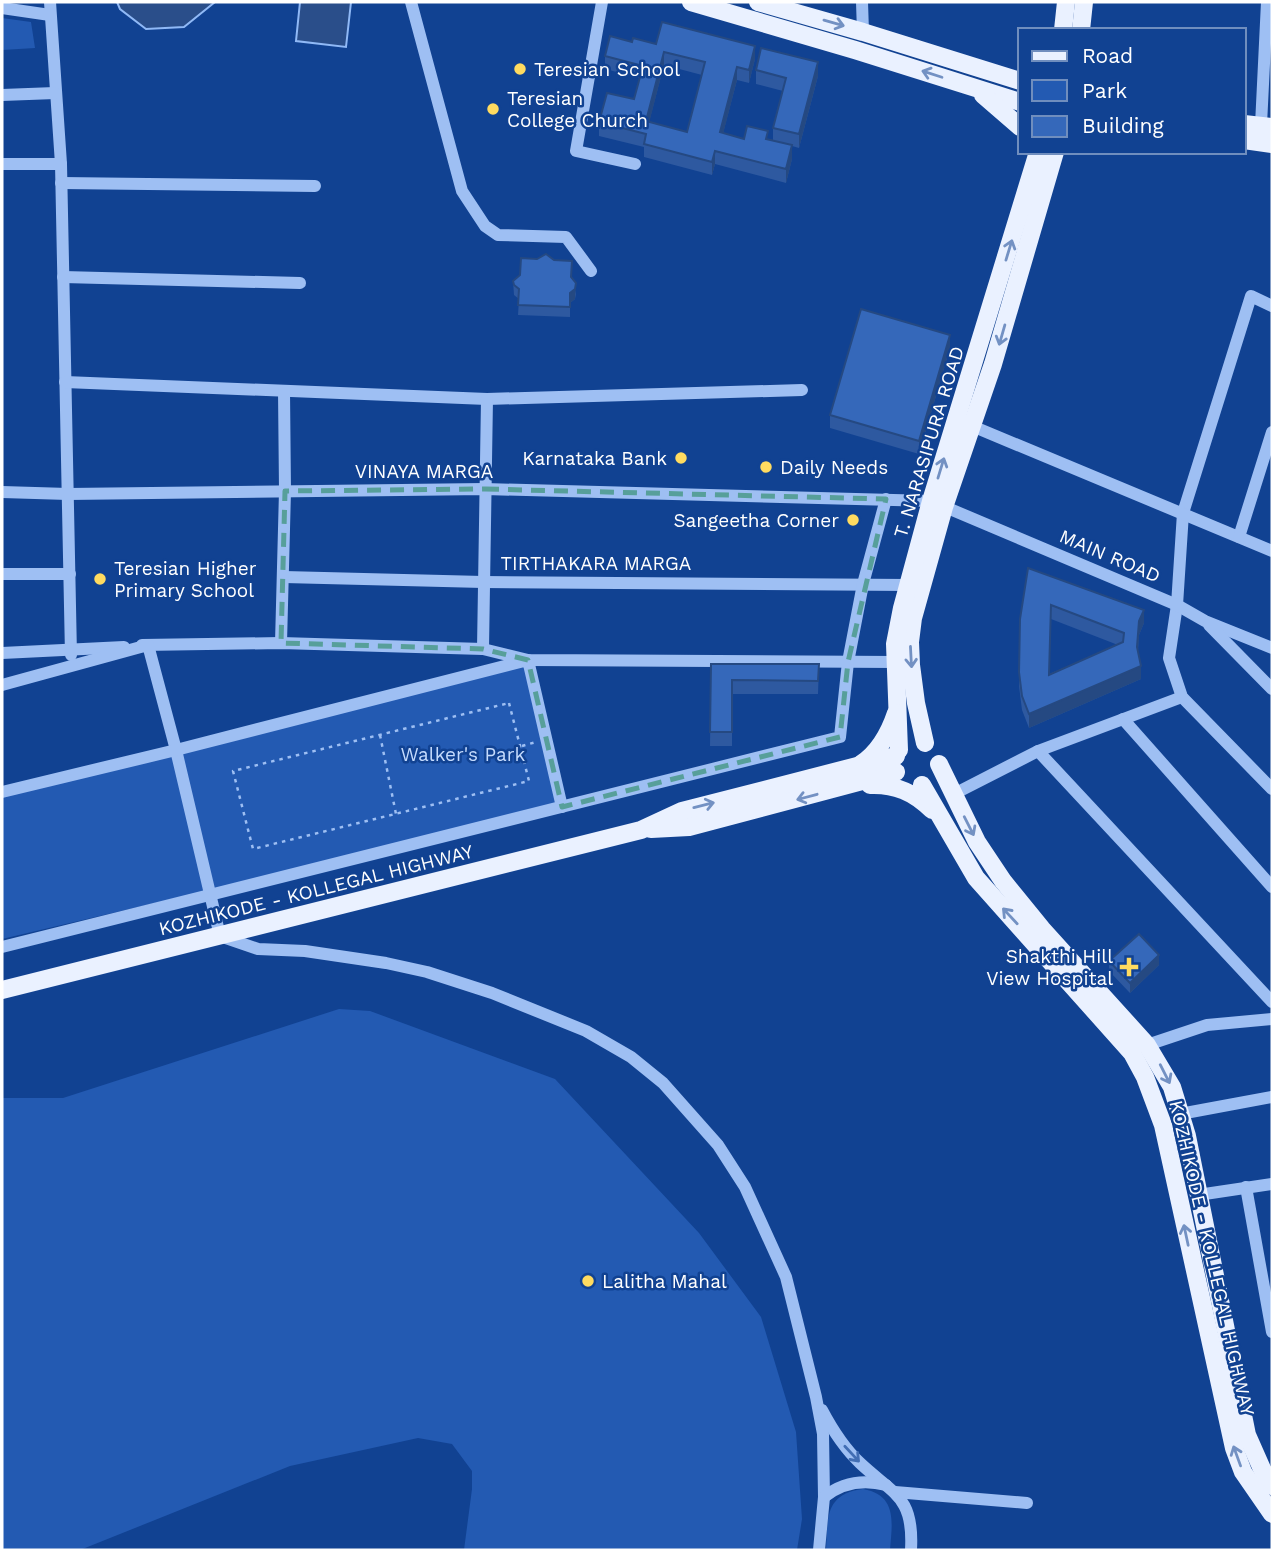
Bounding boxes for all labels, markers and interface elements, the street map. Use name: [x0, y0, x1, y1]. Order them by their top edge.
one-way arrow: [822, 18, 844, 31]
legend: [1018, 28, 1246, 154]
text: Road: [1082, 43, 1133, 68]
place label: Teresian School: [534, 58, 680, 81]
marker: Teresian School: [512, 61, 528, 77]
one-way arrow: [921, 67, 943, 80]
text: Park: [1082, 78, 1127, 103]
place label: Teresian College Church: [507, 87, 648, 132]
marker: Teresian College Church: [485, 101, 501, 117]
text: Building: [1082, 113, 1164, 138]
one-way arrow: [1003, 240, 1016, 262]
one-way arrow: [994, 324, 1007, 346]
street label: T. NARASIPURA ROAD: [889, 343, 969, 541]
place label: Karnataka Bank: [522, 447, 667, 470]
marker: Karnataka Bank: [673, 450, 689, 466]
place label: Daily Needs: [780, 456, 888, 479]
one-way arrow: [936, 457, 949, 479]
marker: Daily Needs: [758, 459, 774, 475]
street label: VINAYA MARGA: [355, 460, 494, 483]
place label: Sangeetha Corner: [674, 509, 839, 532]
marker: Sangeetha Corner: [845, 512, 861, 528]
street label: MAIN ROAD: [1056, 524, 1164, 588]
street label: TIRTHAKARA MARGA: [501, 552, 692, 575]
place label: Teresian Higher Primary School: [114, 557, 257, 602]
marker: Teresian Higher Primary School: [92, 571, 108, 587]
one-way arrow: [904, 645, 917, 668]
park label: Walker's Park: [401, 743, 526, 766]
one-way arrow: [796, 791, 819, 804]
one-way arrow: [692, 798, 715, 811]
one-way arrow: [962, 815, 976, 836]
street label: KOZHIKODE - KOLLEGAL HIGHWAY: [156, 840, 476, 940]
one-way arrow: [1002, 907, 1018, 925]
place label: Shakthi Hill View Hospital: [986, 945, 1113, 990]
marker: Shakthi Hill View Hospital: [1119, 957, 1139, 977]
one-way arrow: [1159, 1063, 1172, 1084]
street label: KOZHIKODE - KOLLEGAL HIGHWAY: [1164, 1098, 1260, 1418]
one-way arrow: [1178, 1224, 1192, 1247]
place label: Lalitha Mahal: [602, 1270, 727, 1293]
marker: Lalitha Mahal: [580, 1273, 596, 1289]
one-way arrow: [844, 1445, 860, 1463]
one-way arrow: [1230, 1446, 1242, 1468]

